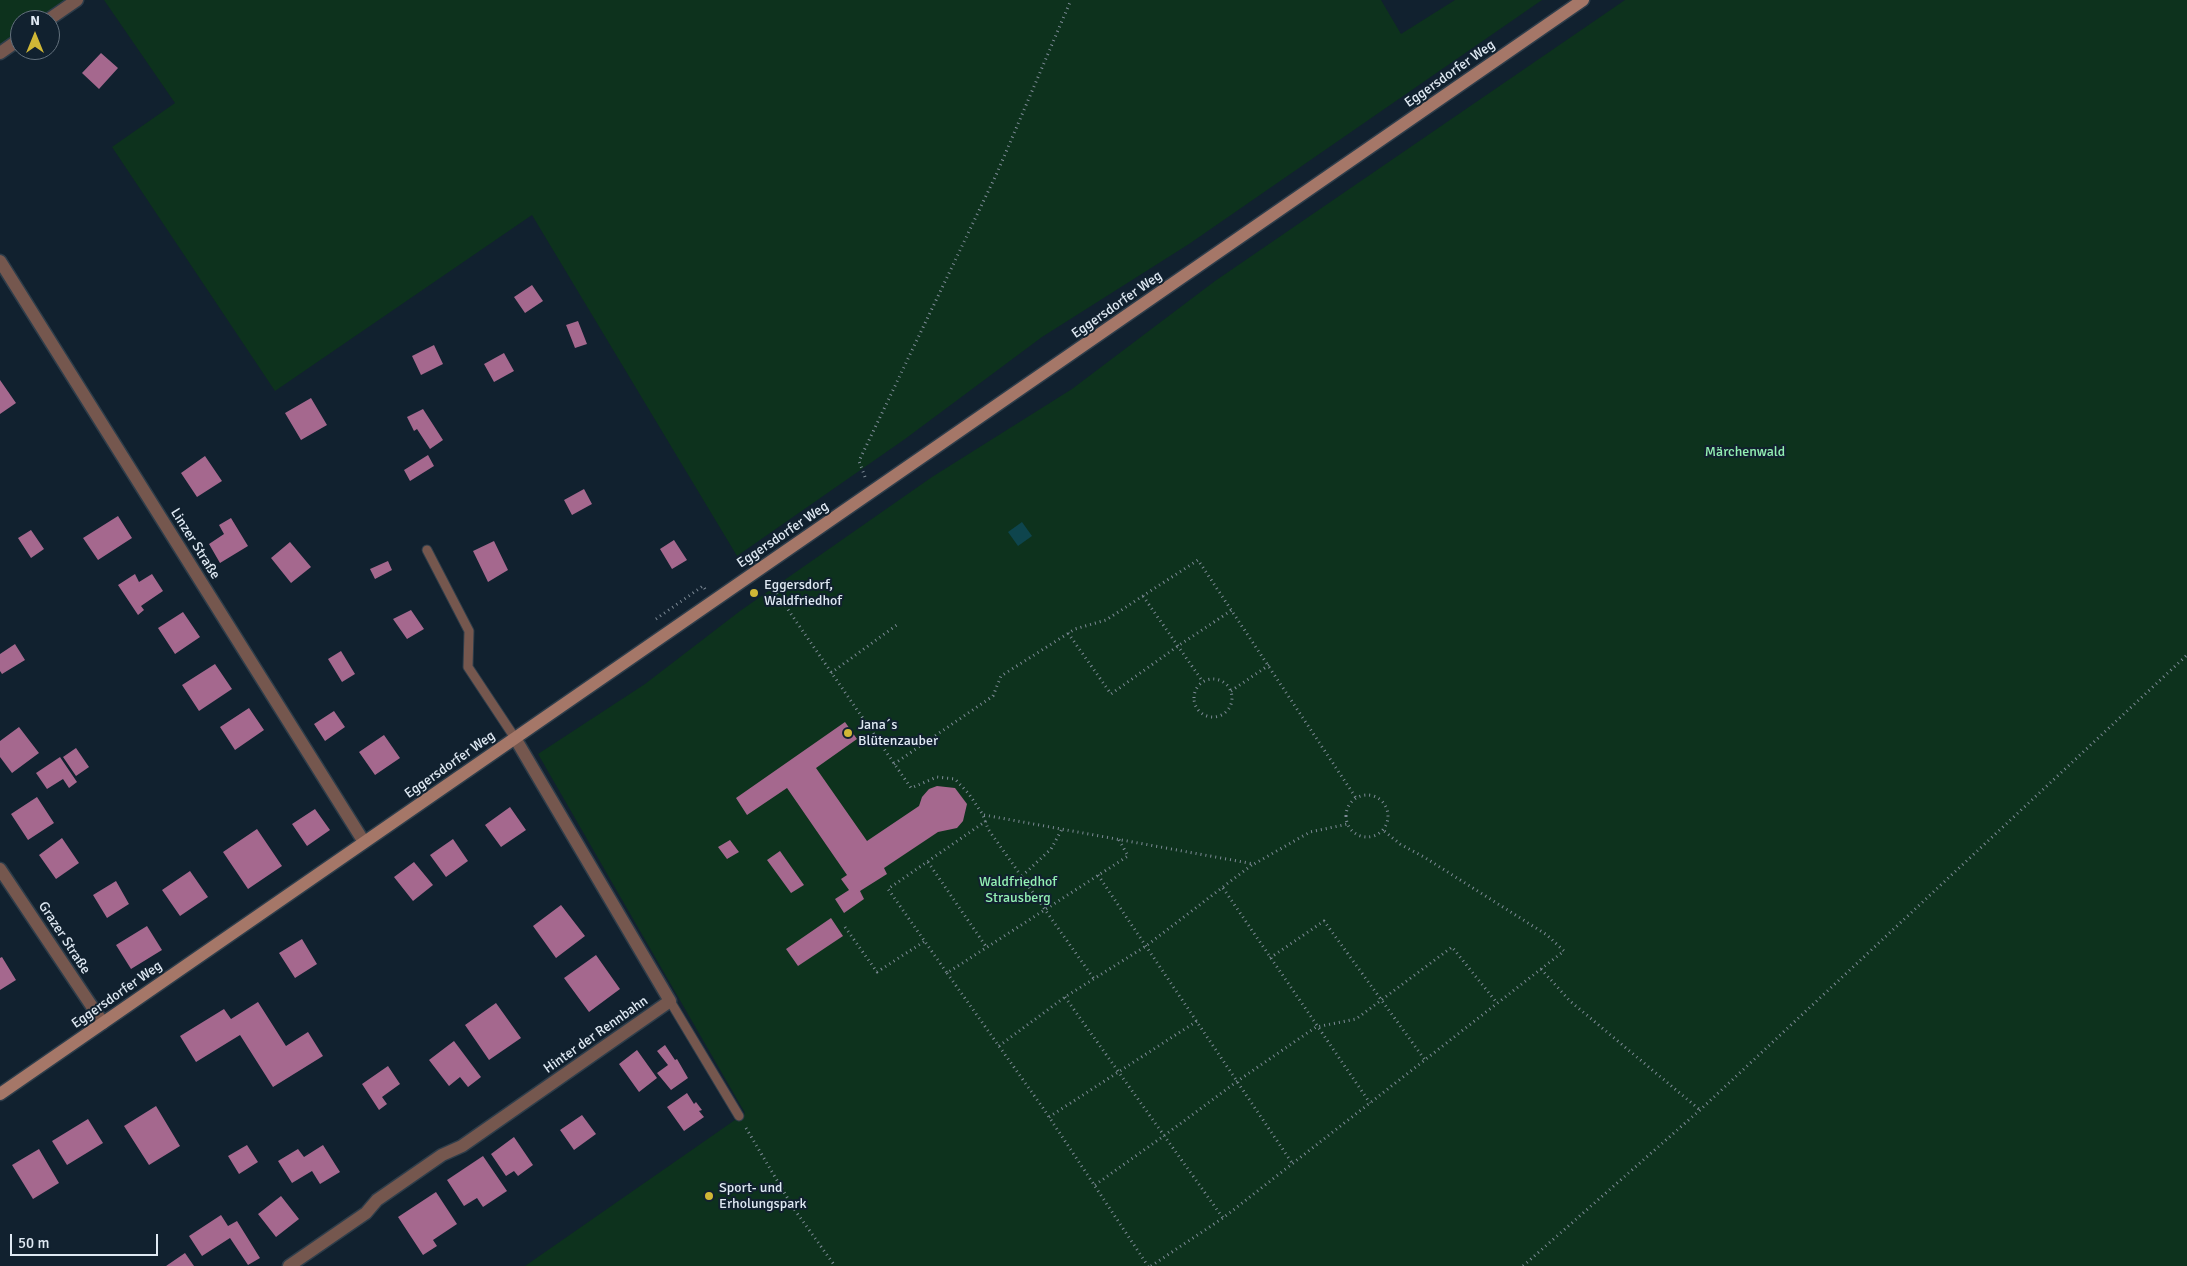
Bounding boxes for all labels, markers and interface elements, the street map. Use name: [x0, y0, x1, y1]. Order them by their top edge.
north arrow: [10, 10, 60, 60]
text: N: [30, 12, 40, 29]
street label: Eggersdorfer Weg: [1402, 37, 1498, 111]
street label: Eggersdorfer Weg: [1069, 268, 1165, 342]
park label: Märchenwald: [1705, 444, 1785, 460]
street label: Eggersdorfer Weg: [734, 498, 832, 572]
street label: Linzer Straße: [167, 505, 223, 583]
place label: Eggersdorf, Waldfriedhof: [764, 577, 842, 610]
marker: Eggersdorf, Waldfriedhof: [748, 587, 760, 599]
place label: Jana´s Blütenzauber: [858, 717, 938, 750]
marker: Jana´s Blütenzauber: [842, 727, 854, 739]
street label: Eggersdorfer Weg: [402, 728, 498, 802]
park label: Waldfriedhof Strausberg: [979, 874, 1057, 906]
street label: Grazer Straße: [34, 899, 94, 977]
street label: Eggersdorfer Weg: [69, 958, 165, 1032]
street label: Hinter der Rennbahn: [540, 993, 652, 1077]
place label: Sport- und Erholungspark: [719, 1180, 806, 1212]
marker: Sport- und Erholungspark: [703, 1190, 715, 1202]
scale bar: [12, 1224, 160, 1256]
text: 50 m: [18, 1234, 49, 1252]

